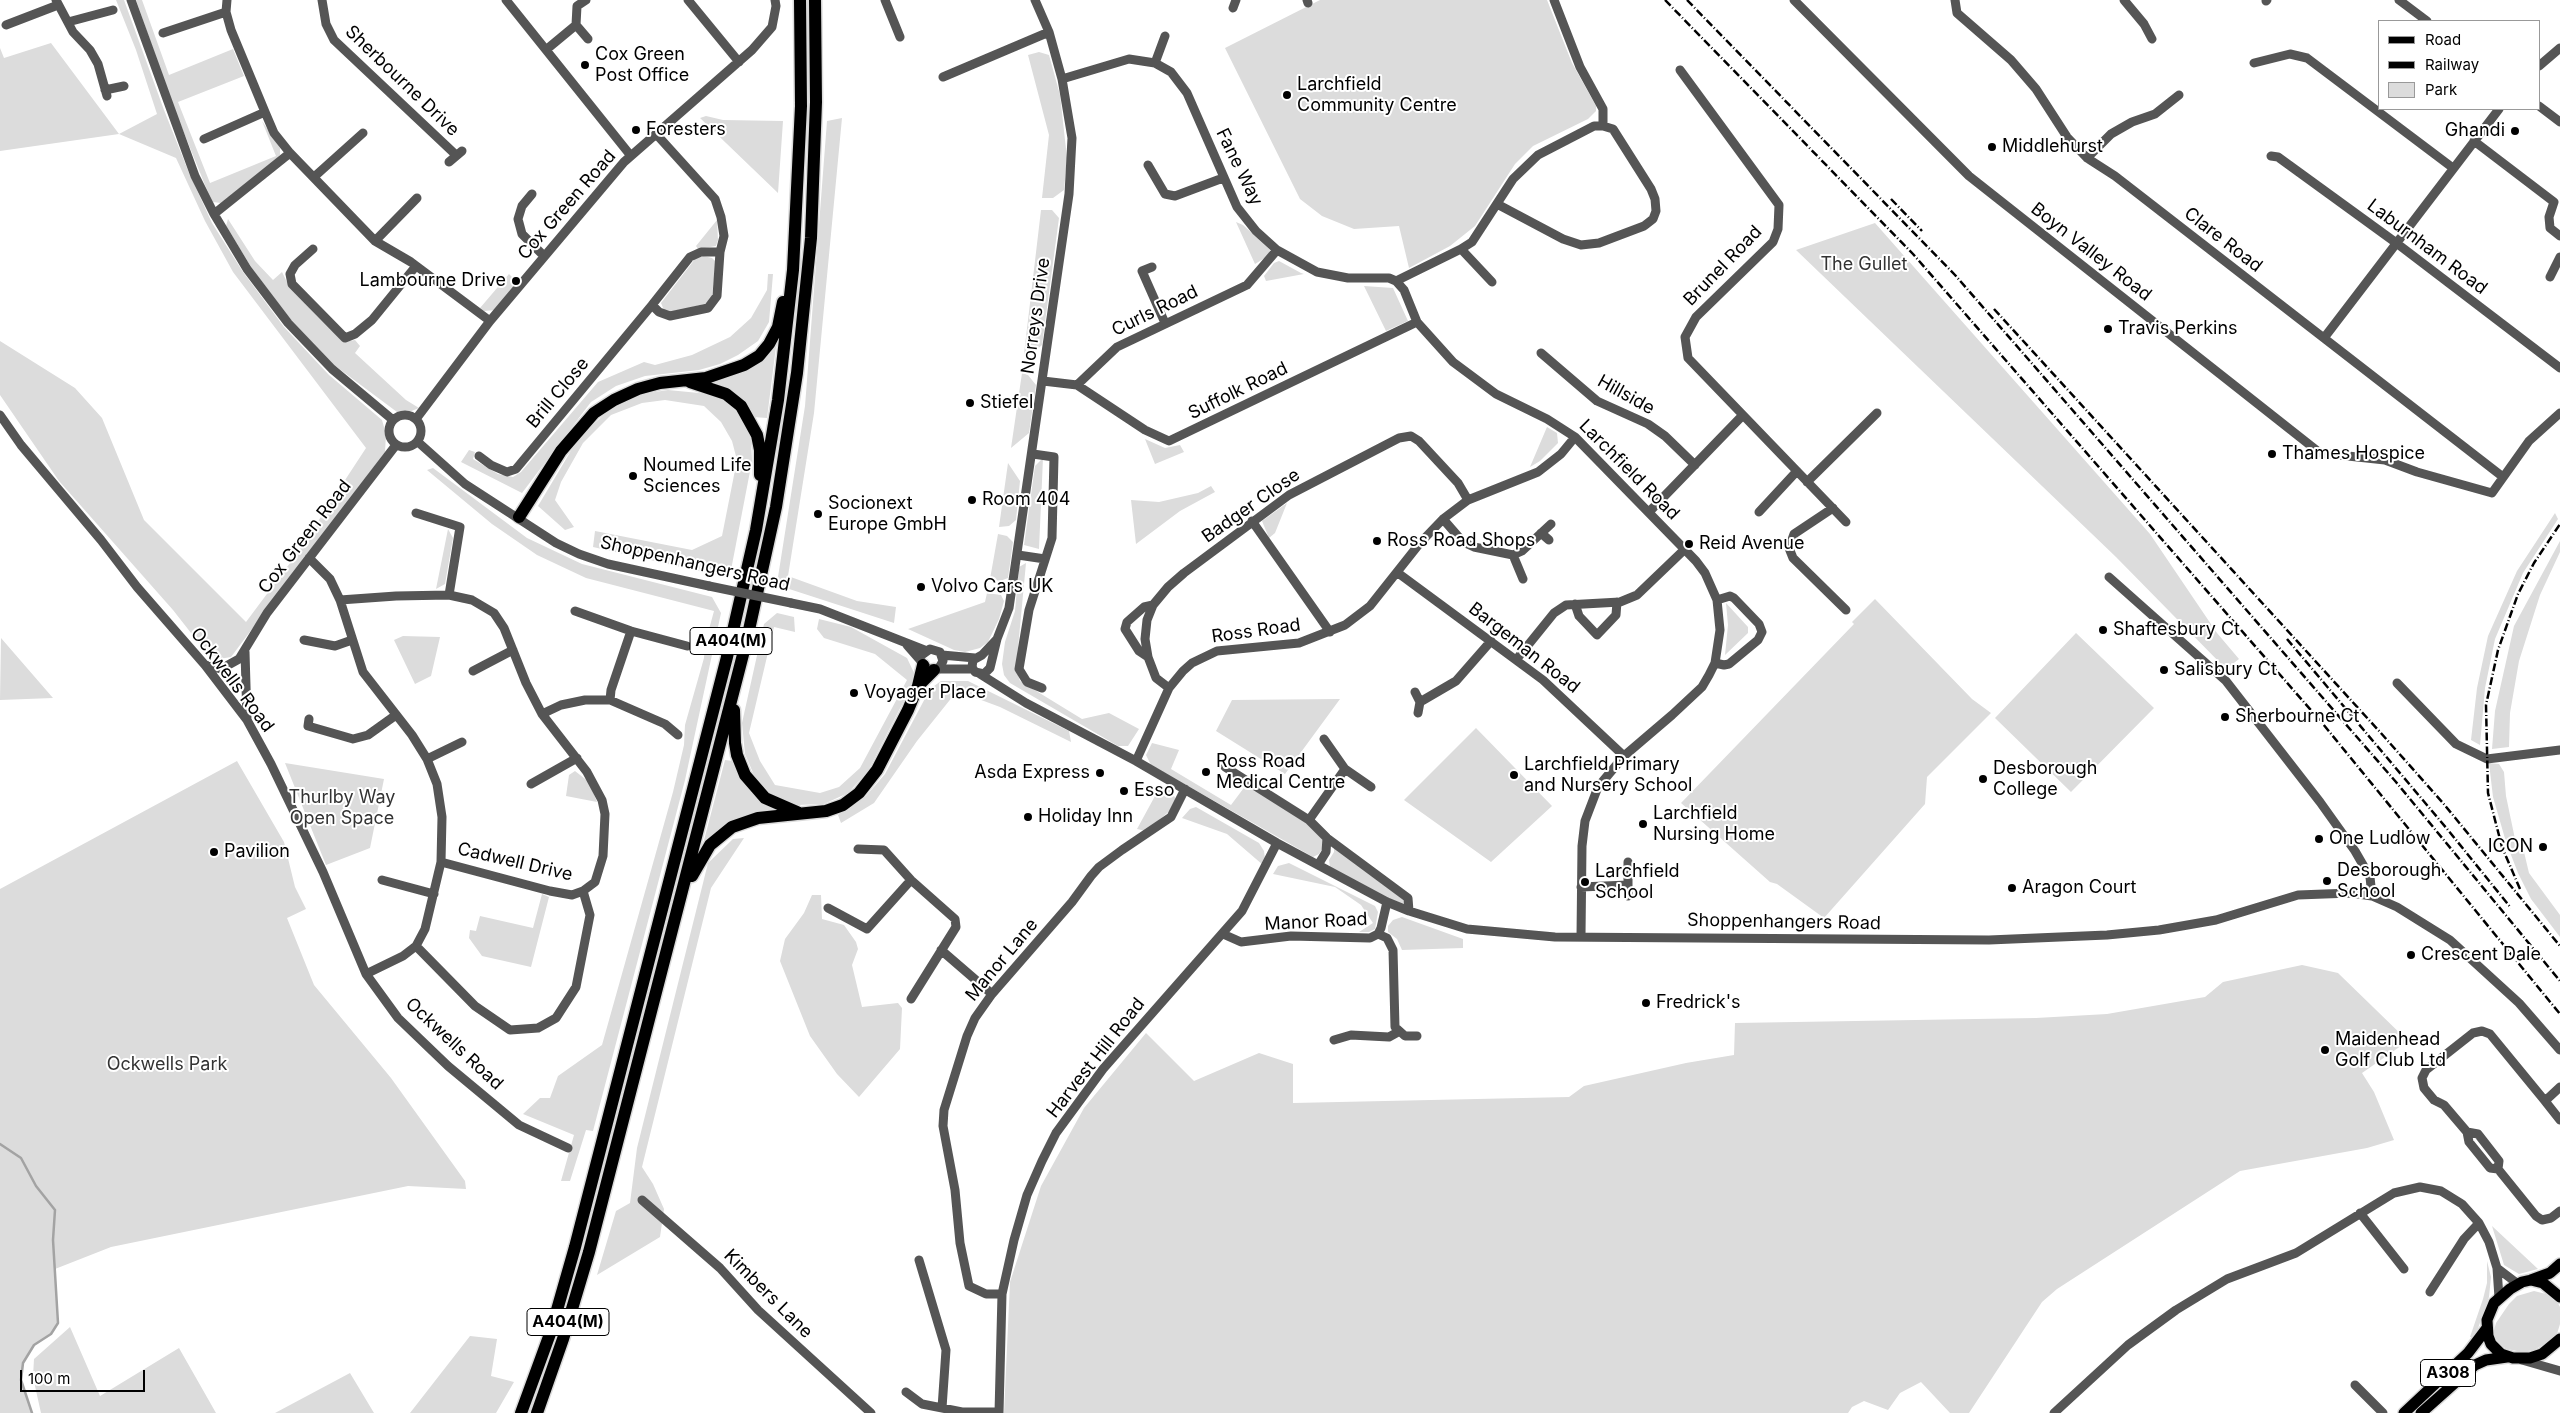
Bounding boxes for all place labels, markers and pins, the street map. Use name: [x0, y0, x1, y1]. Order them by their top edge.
place label: Cox Green Post Office: [595, 44, 689, 86]
marker: Cox Green Post Office: [579, 59, 591, 71]
place label: Larchfield Community Centre: [1297, 74, 1457, 116]
marker: Larchfield Community Centre: [1281, 89, 1293, 101]
place label: Foresters: [646, 119, 726, 141]
place label: Ghandi: [2445, 120, 2505, 142]
marker: Foresters: [630, 124, 642, 136]
marker: Ghandi: [2509, 125, 2521, 137]
place label: Middlehurst: [2002, 136, 2103, 158]
marker: Middlehurst: [1986, 141, 1998, 153]
place label: Lambourne Drive: [360, 270, 506, 292]
marker: Lambourne Drive: [510, 275, 522, 287]
place label: Travis Perkins: [2118, 318, 2238, 340]
marker: Travis Perkins: [2102, 323, 2114, 335]
place label: Stiefel: [980, 392, 1033, 414]
marker: Stiefel: [964, 397, 976, 409]
place label: Thames Hospice: [2282, 443, 2425, 465]
marker: Thames Hospice: [2266, 448, 2278, 460]
place label: Noumed Life Sciences: [643, 455, 752, 498]
marker: Noumed Life Sciences: [627, 470, 639, 482]
place label: Room 404: [982, 489, 1070, 511]
place label: Socionext Europe GmbH: [828, 493, 947, 536]
marker: Room 404: [966, 494, 978, 506]
marker: Socionext Europe GmbH: [812, 508, 824, 520]
place label: Ross Road Shops: [1387, 530, 1535, 552]
place label: Reid Avenue: [1699, 533, 1804, 555]
marker: Ross Road Shops: [1371, 535, 1383, 547]
marker: Reid Avenue: [1683, 538, 1695, 550]
place label: Volvo Cars UK: [931, 576, 1053, 598]
marker: Volvo Cars UK: [915, 581, 927, 593]
place label: Shaftesbury Ct: [2113, 619, 2240, 641]
marker: Shaftesbury Ct: [2097, 624, 2109, 636]
place label: Salisbury Ct: [2174, 659, 2277, 681]
marker: Salisbury Ct: [2158, 664, 2170, 676]
place label: Voyager Place: [864, 682, 986, 704]
marker: Voyager Place: [848, 687, 860, 699]
place label: Sherbourne Ct: [2235, 706, 2359, 728]
marker: Sherbourne Ct: [2219, 711, 2231, 723]
place label: Ross Road Medical Centre: [1216, 751, 1345, 794]
place label: Larchfield Primary and Nursery School: [1524, 754, 1692, 796]
place label: Desborough College: [1993, 758, 2097, 801]
place label: Asda Express: [974, 762, 1090, 784]
marker: Ross Road Medical Centre: [1200, 766, 1212, 778]
marker: Asda Express: [1094, 767, 1106, 779]
marker: Larchfield Primary and Nursery School: [1508, 769, 1520, 781]
marker: Desborough College: [1977, 773, 1989, 785]
place label: Esso: [1134, 780, 1175, 802]
marker: Esso: [1118, 785, 1130, 797]
place label: Larchfield Nursing Home: [1653, 803, 1775, 846]
place label: Holiday Inn: [1038, 806, 1133, 828]
marker: Holiday Inn: [1022, 811, 1034, 823]
marker: Larchfield Nursing Home: [1637, 818, 1649, 830]
place label: One Ludlow: [2329, 828, 2430, 850]
marker: One Ludlow: [2313, 833, 2325, 845]
place label: ICON: [2488, 836, 2533, 858]
place label: Pavilion: [224, 841, 290, 863]
marker: ICON: [2537, 841, 2549, 853]
marker: Pavilion: [208, 846, 220, 858]
place label: Desborough School: [2337, 860, 2441, 902]
place label: Larchfield School: [1595, 861, 1680, 904]
marker: Desborough School: [2321, 875, 2333, 887]
marker: Larchfield School: [1579, 876, 1591, 888]
place label: Aragon Court: [2022, 877, 2136, 899]
marker: Aragon Court: [2006, 882, 2018, 894]
place label: Crescent Dale: [2421, 944, 2541, 966]
marker: Crescent Dale: [2405, 949, 2417, 961]
place label: Fredrick's: [1656, 992, 1741, 1014]
marker: Fredrick's: [1640, 997, 1652, 1009]
place label: Maidenhead Golf Club Ltd: [2335, 1029, 2446, 1072]
marker: Maidenhead Golf Club Ltd: [2319, 1044, 2331, 1056]

